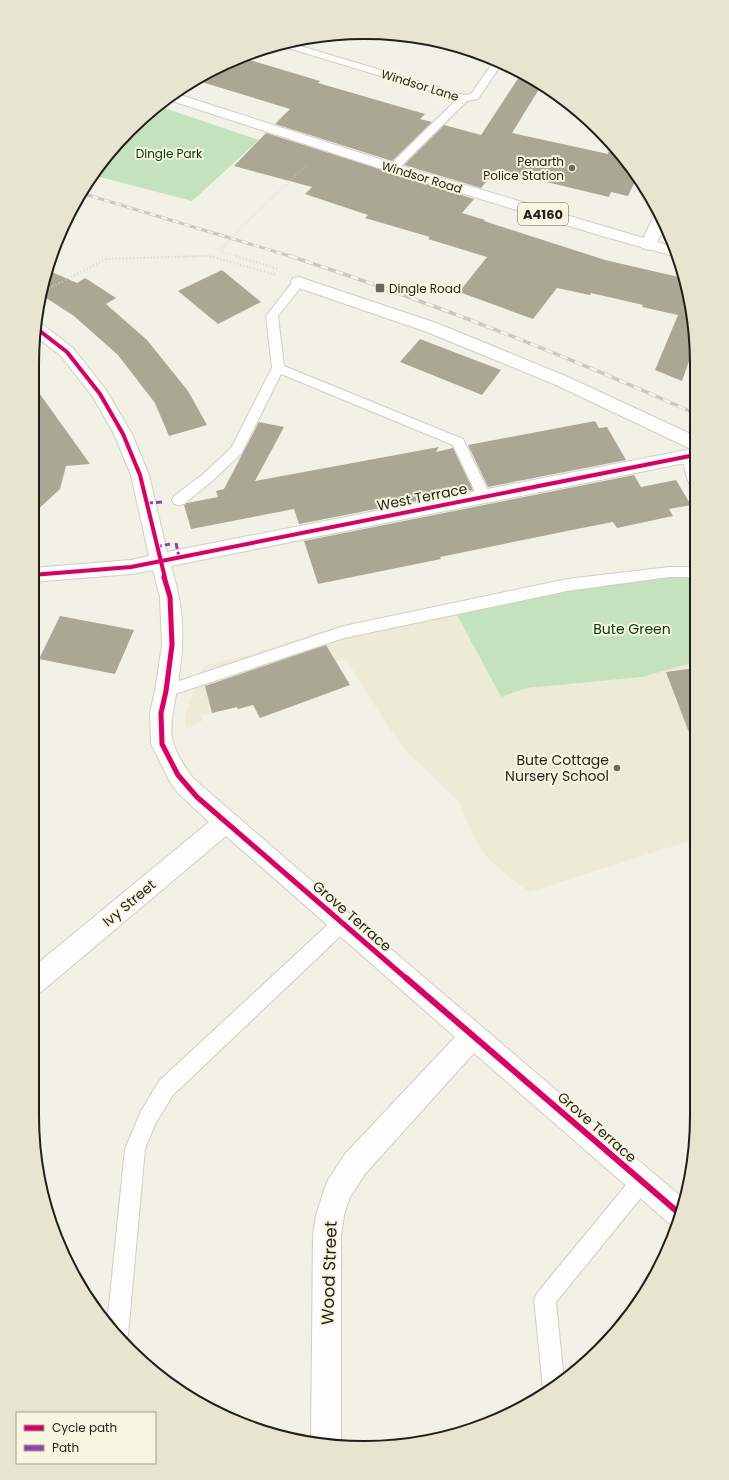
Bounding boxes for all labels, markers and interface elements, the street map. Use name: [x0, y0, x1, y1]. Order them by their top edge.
street label: Windsor Lane: [379, 65, 461, 105]
park label: Dingle Park: [136, 145, 203, 162]
place label: Penarth Police Station: [483, 153, 564, 184]
street label: Windsor Road: [380, 157, 464, 197]
marker: Penarth Police Station: [567, 163, 577, 173]
road number: A4160: [518, 203, 568, 225]
place label: Dingle Road: [389, 280, 461, 297]
marker: Dingle Road: [374, 282, 386, 294]
street label: West Terrace: [375, 478, 469, 516]
park label: Bute Green: [593, 619, 671, 639]
place label: Bute Cottage Nursery School: [505, 750, 609, 786]
marker: Bute Cottage Nursery School: [612, 763, 622, 773]
street label: Ivy Street: [98, 875, 160, 931]
street label: Grove Terrace: [308, 876, 396, 956]
street label: Grove Terrace: [553, 1087, 641, 1167]
street label: Wood Street: [315, 1221, 343, 1325]
legend: [16, 1412, 156, 1464]
text: Cycle path: [52, 1419, 117, 1436]
text: Path: [52, 1439, 79, 1456]

